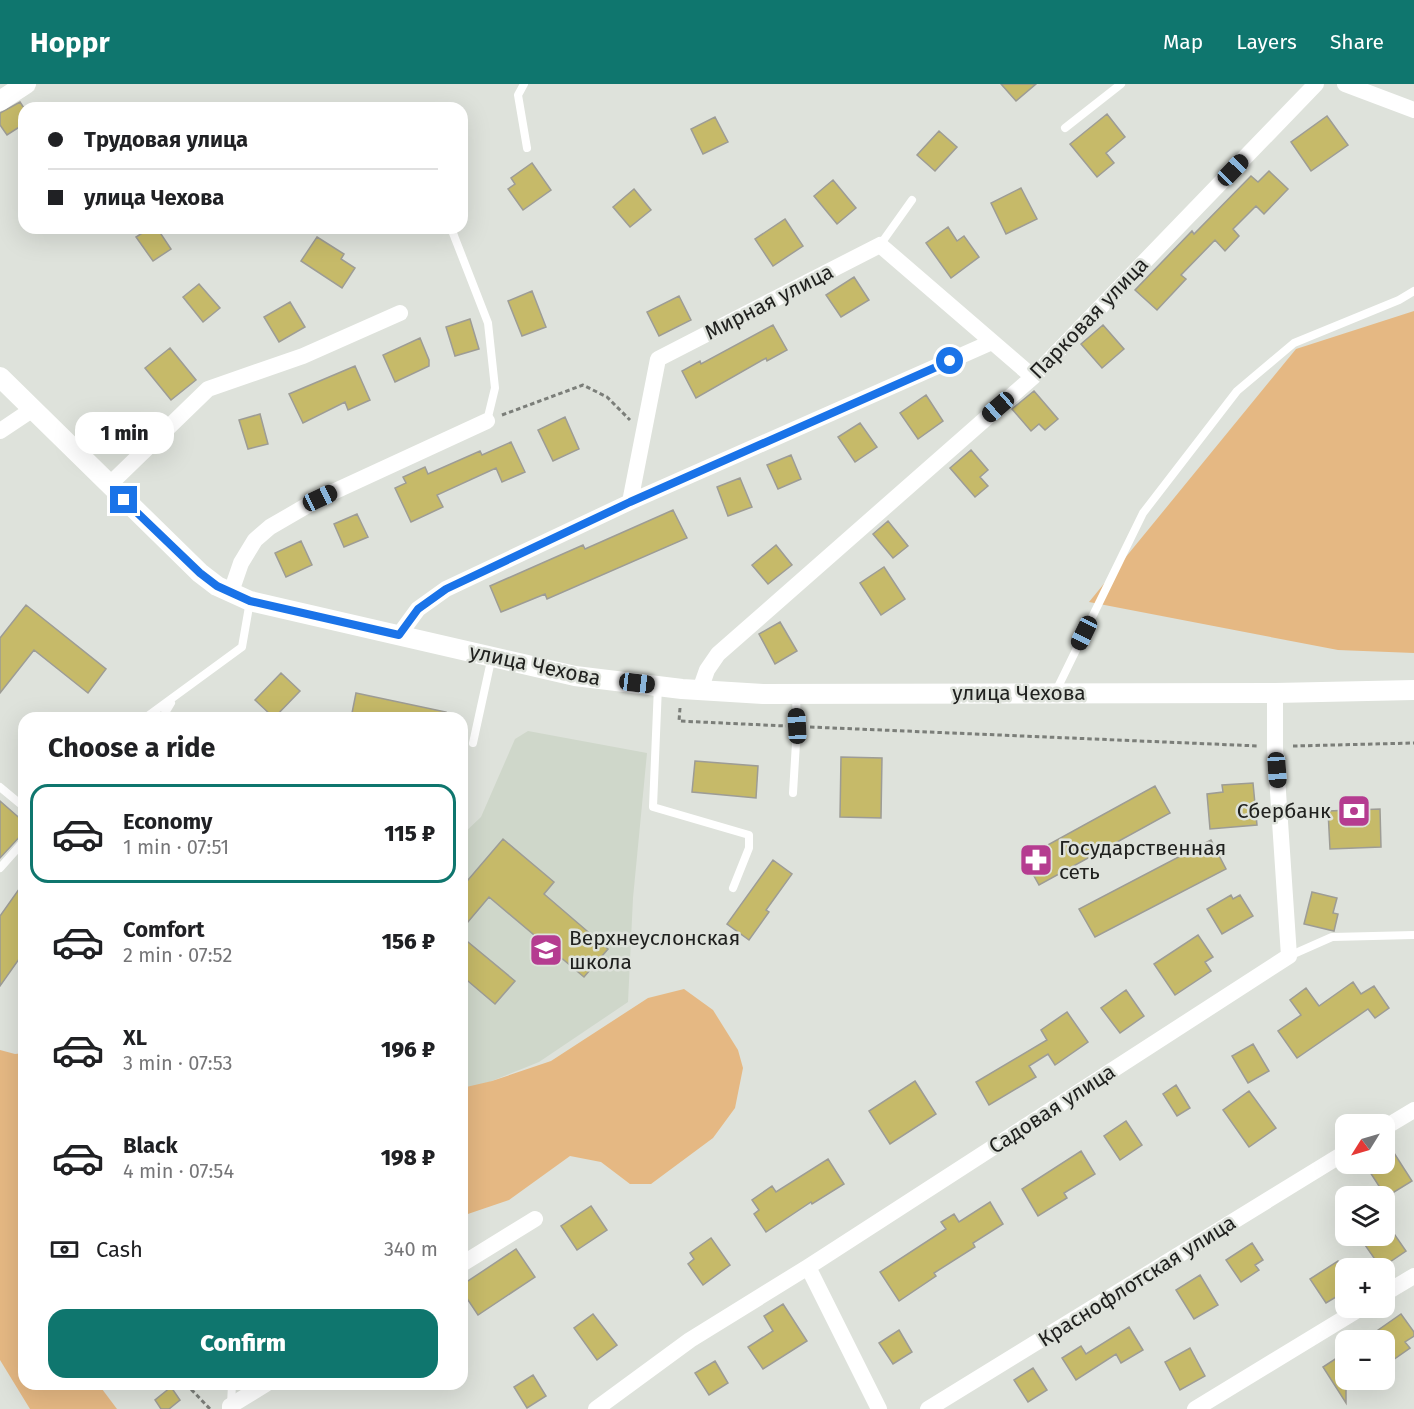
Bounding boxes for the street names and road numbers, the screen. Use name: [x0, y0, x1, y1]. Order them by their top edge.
street label: Парковая улица: [1024, 252, 1154, 384]
street label: Мирная улица: [700, 258, 838, 346]
street label: улица Чехова: [467, 638, 603, 692]
street label: улица Чехова: [952, 680, 1086, 706]
street label: Садовая улица: [984, 1058, 1120, 1160]
street label: Краснофлотская улица: [1033, 1210, 1241, 1352]

